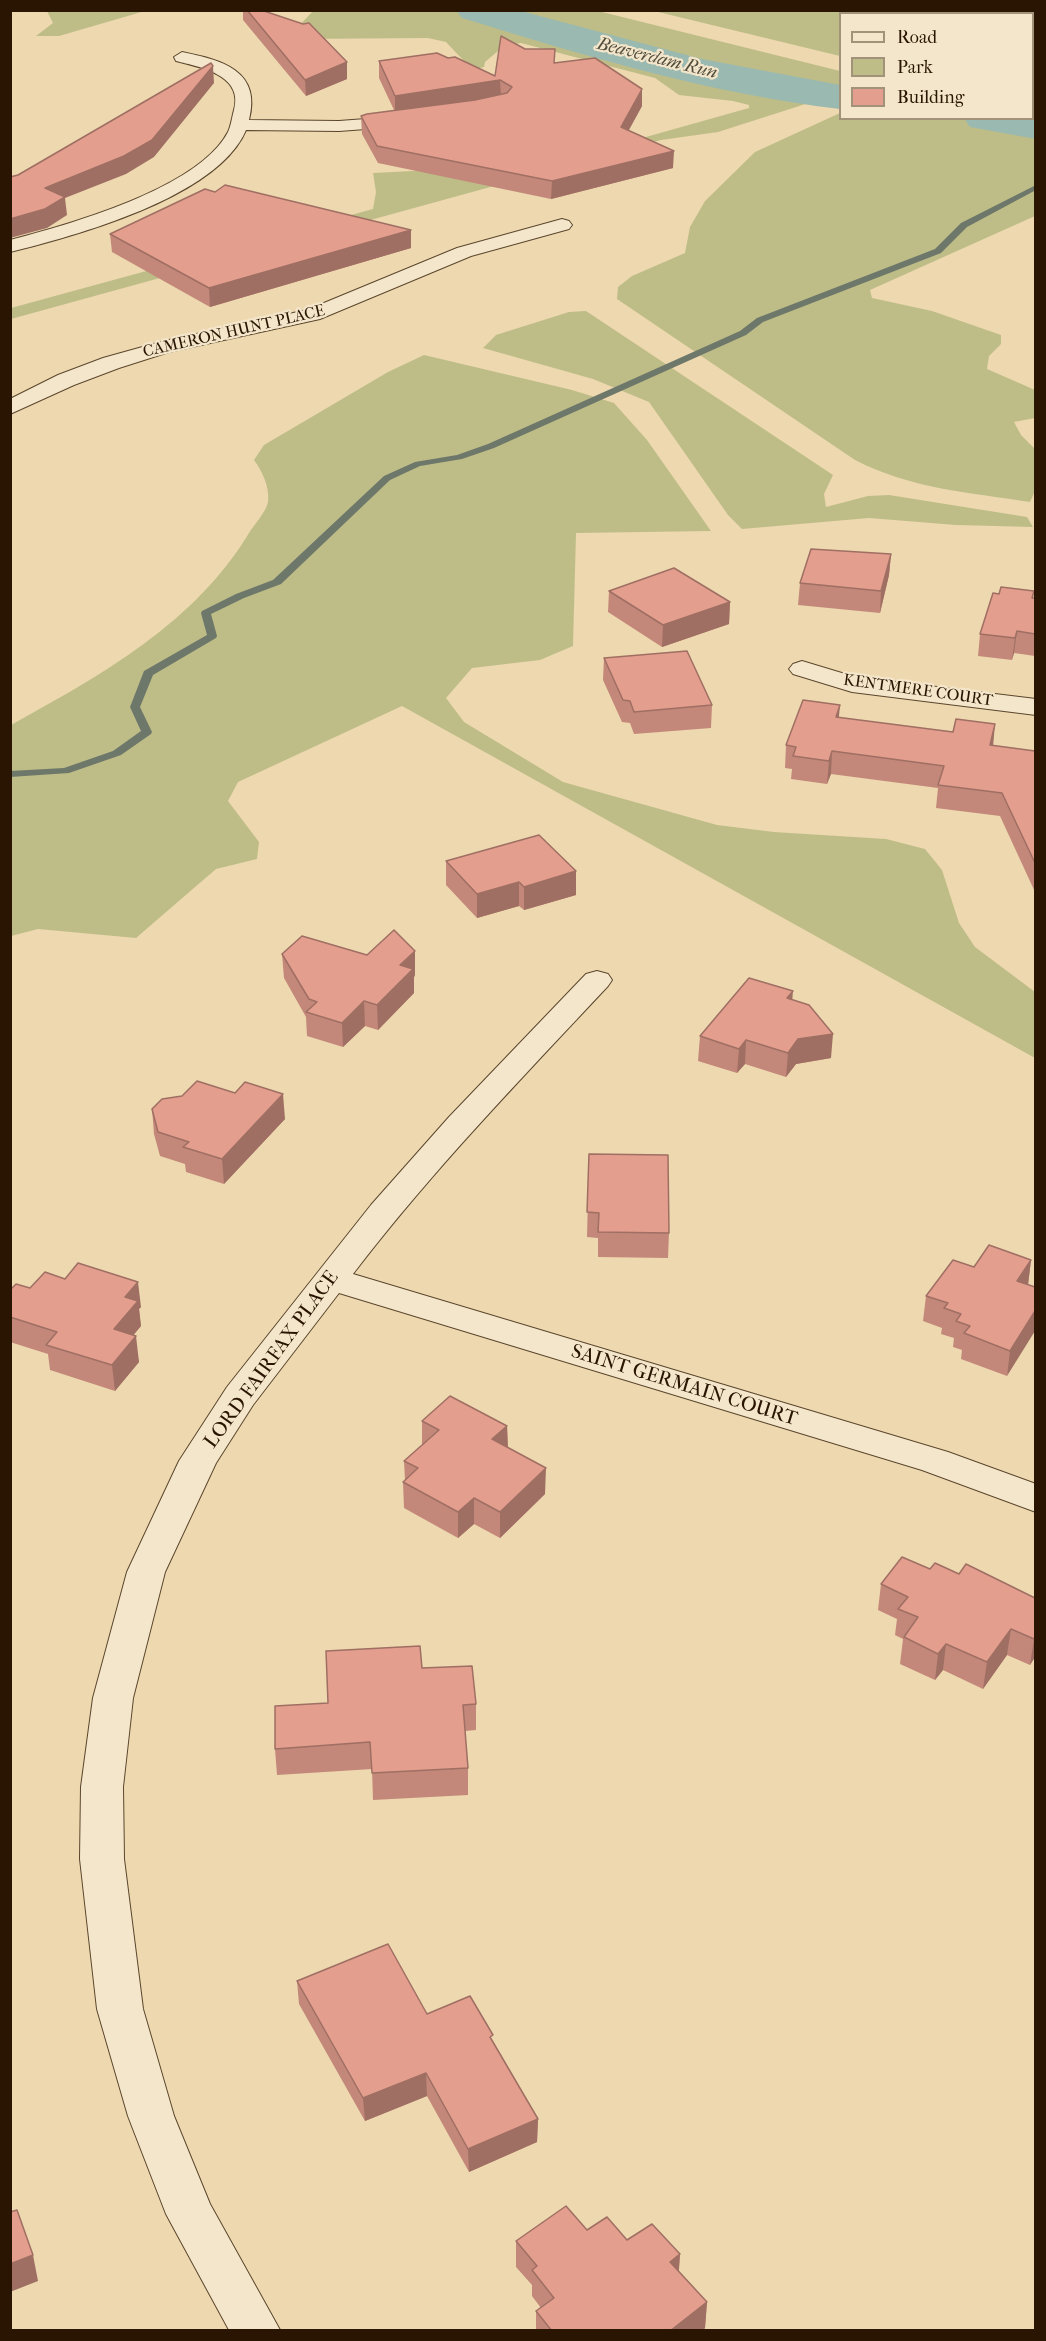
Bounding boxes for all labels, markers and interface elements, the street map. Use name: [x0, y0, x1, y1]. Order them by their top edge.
legend: [839, 12, 1034, 120]
text: Road: [897, 27, 937, 48]
water label: Beaverdam Run: [595, 34, 719, 84]
text: Park: [897, 57, 933, 78]
text: Building: [897, 87, 964, 108]
street label: CAMERON HUNT PLACE: [141, 302, 327, 362]
street label: KENTMERE COURT: [842, 671, 994, 711]
street label: LORD FAIRFAX PLACE: [200, 1267, 344, 1453]
street label: SAINT GERMAIN COURT: [568, 1340, 800, 1432]

